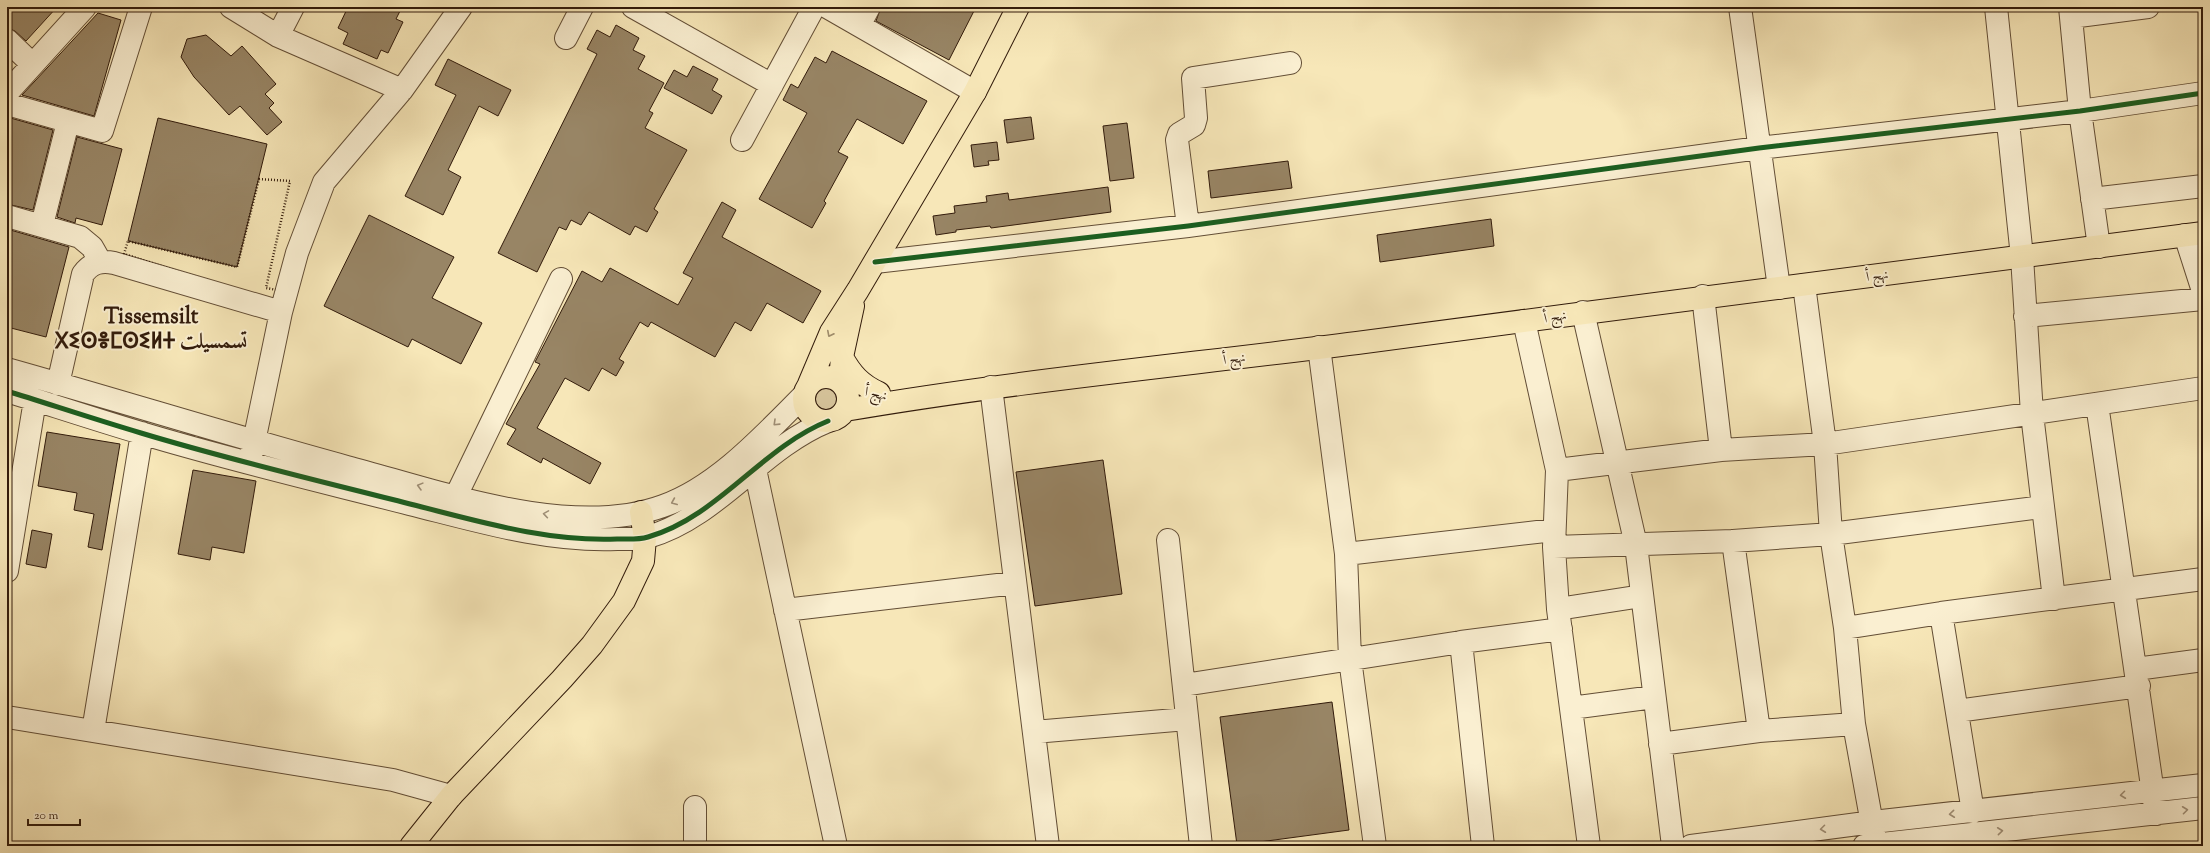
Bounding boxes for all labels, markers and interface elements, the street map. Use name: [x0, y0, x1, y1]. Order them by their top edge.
street label: نهج أ: [1865, 264, 1890, 289]
district label: Tissemsilt ⵝⵉⵙⴻⵎⵙⵉⵍⵜ تسمسيلت: [55, 302, 247, 359]
street label: نهج أ: [1542, 304, 1568, 331]
one-way arrow: [827, 330, 834, 337]
street label: نهج أ: [1222, 347, 1247, 372]
street label: نهج أ: [862, 381, 889, 408]
one-way arrow: [774, 418, 781, 425]
one-way arrow: [416, 482, 423, 491]
one-way arrow: [671, 497, 679, 505]
one-way arrow: [543, 510, 550, 519]
one-way arrow: [2120, 790, 2126, 799]
scale bar: [28, 801, 80, 827]
one-way arrow: [2182, 806, 2188, 815]
text: 20 m: [34, 807, 59, 825]
one-way arrow: [1949, 810, 1955, 819]
one-way arrow: [1819, 824, 1826, 833]
one-way arrow: [1997, 826, 2003, 835]

